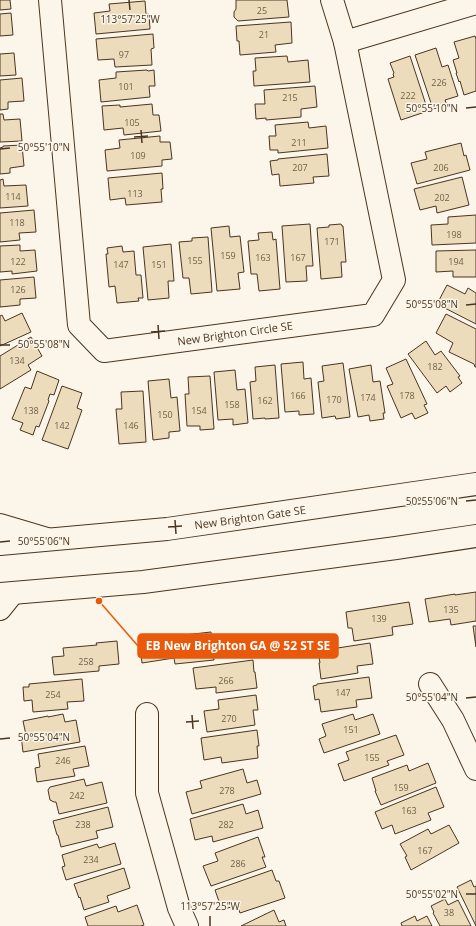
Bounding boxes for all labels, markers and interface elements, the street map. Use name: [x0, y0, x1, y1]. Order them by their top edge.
house number: 25: [257, 4, 267, 17]
text: 113°57'25"W: [100, 12, 161, 26]
house number: 21: [259, 28, 269, 41]
house number: 97: [119, 48, 129, 61]
house number: 226: [431, 76, 447, 89]
house number: 101: [118, 80, 134, 93]
house number: 222: [400, 89, 416, 102]
house number: 215: [282, 91, 298, 104]
text: 50°55'10"N: [406, 101, 458, 115]
house number: 105: [124, 116, 140, 129]
house number: 211: [291, 136, 307, 149]
text: 50°55'10"N: [18, 140, 70, 154]
house number: 109: [130, 149, 146, 162]
house number: 207: [292, 161, 308, 174]
house number: 206: [433, 161, 449, 174]
house number: 113: [127, 187, 143, 200]
house number: 114: [5, 190, 21, 203]
house number: 202: [434, 191, 450, 204]
house number: 118: [9, 216, 25, 229]
house number: 198: [446, 228, 462, 241]
house number: 171: [324, 235, 340, 248]
house number: 159: [220, 249, 236, 262]
house number: 163: [255, 251, 271, 264]
house number: 167: [290, 251, 306, 264]
house number: 155: [187, 254, 203, 267]
house number: 122: [10, 255, 26, 268]
house number: 194: [448, 255, 464, 268]
house number: 147: [113, 258, 129, 271]
house number: 151: [151, 258, 167, 271]
house number: 126: [10, 283, 26, 296]
text: 50°55'08"N: [406, 297, 458, 311]
street label: New Brighton Circle SE: [176, 317, 294, 349]
text: 50°55'08"N: [18, 337, 70, 351]
house number: 134: [9, 354, 25, 367]
house number: 182: [427, 360, 443, 373]
house number: 166: [290, 389, 306, 402]
house number: 178: [399, 389, 415, 402]
house number: 174: [360, 391, 376, 404]
house number: 170: [326, 393, 342, 406]
house number: 162: [257, 394, 273, 407]
house number: 158: [224, 398, 240, 411]
house number: 138: [23, 404, 39, 417]
house number: 154: [191, 404, 207, 417]
house number: 150: [157, 408, 173, 421]
house number: 142: [54, 419, 70, 432]
house number: 146: [123, 419, 139, 432]
text: 50°55'06"N: [406, 494, 458, 508]
street label: New Brighton Gate SE: [193, 502, 307, 532]
text: 50°55'06"N: [18, 534, 70, 548]
house number: 135: [443, 603, 459, 616]
house number: 139: [371, 612, 387, 625]
callout: EB New Brighton GA @ 52 ST SE: [138, 634, 338, 658]
text: EB New Brighton GA @ 52 ST SE: [146, 637, 330, 654]
house number: 258: [78, 655, 94, 668]
house number: 266: [218, 674, 234, 687]
house number: 147: [335, 686, 351, 699]
house number: 254: [45, 688, 61, 701]
text: 50°55'04"N: [406, 690, 458, 704]
house number: 270: [221, 712, 237, 725]
house number: 151: [343, 723, 359, 736]
text: 50°55'04"N: [18, 730, 70, 744]
house number: 155: [364, 751, 380, 764]
house number: 246: [55, 754, 71, 767]
house number: 159: [393, 781, 409, 794]
house number: 278: [219, 784, 235, 797]
house number: 242: [69, 789, 85, 802]
house number: 163: [401, 804, 417, 817]
house number: 238: [75, 818, 91, 831]
house number: 282: [218, 818, 234, 831]
house number: 167: [417, 844, 433, 857]
house number: 234: [83, 853, 99, 866]
house number: 286: [230, 857, 246, 870]
text: 50°55'02"N: [406, 887, 458, 901]
text: 113°57'25"W: [180, 899, 241, 913]
house number: 38: [444, 906, 454, 919]

